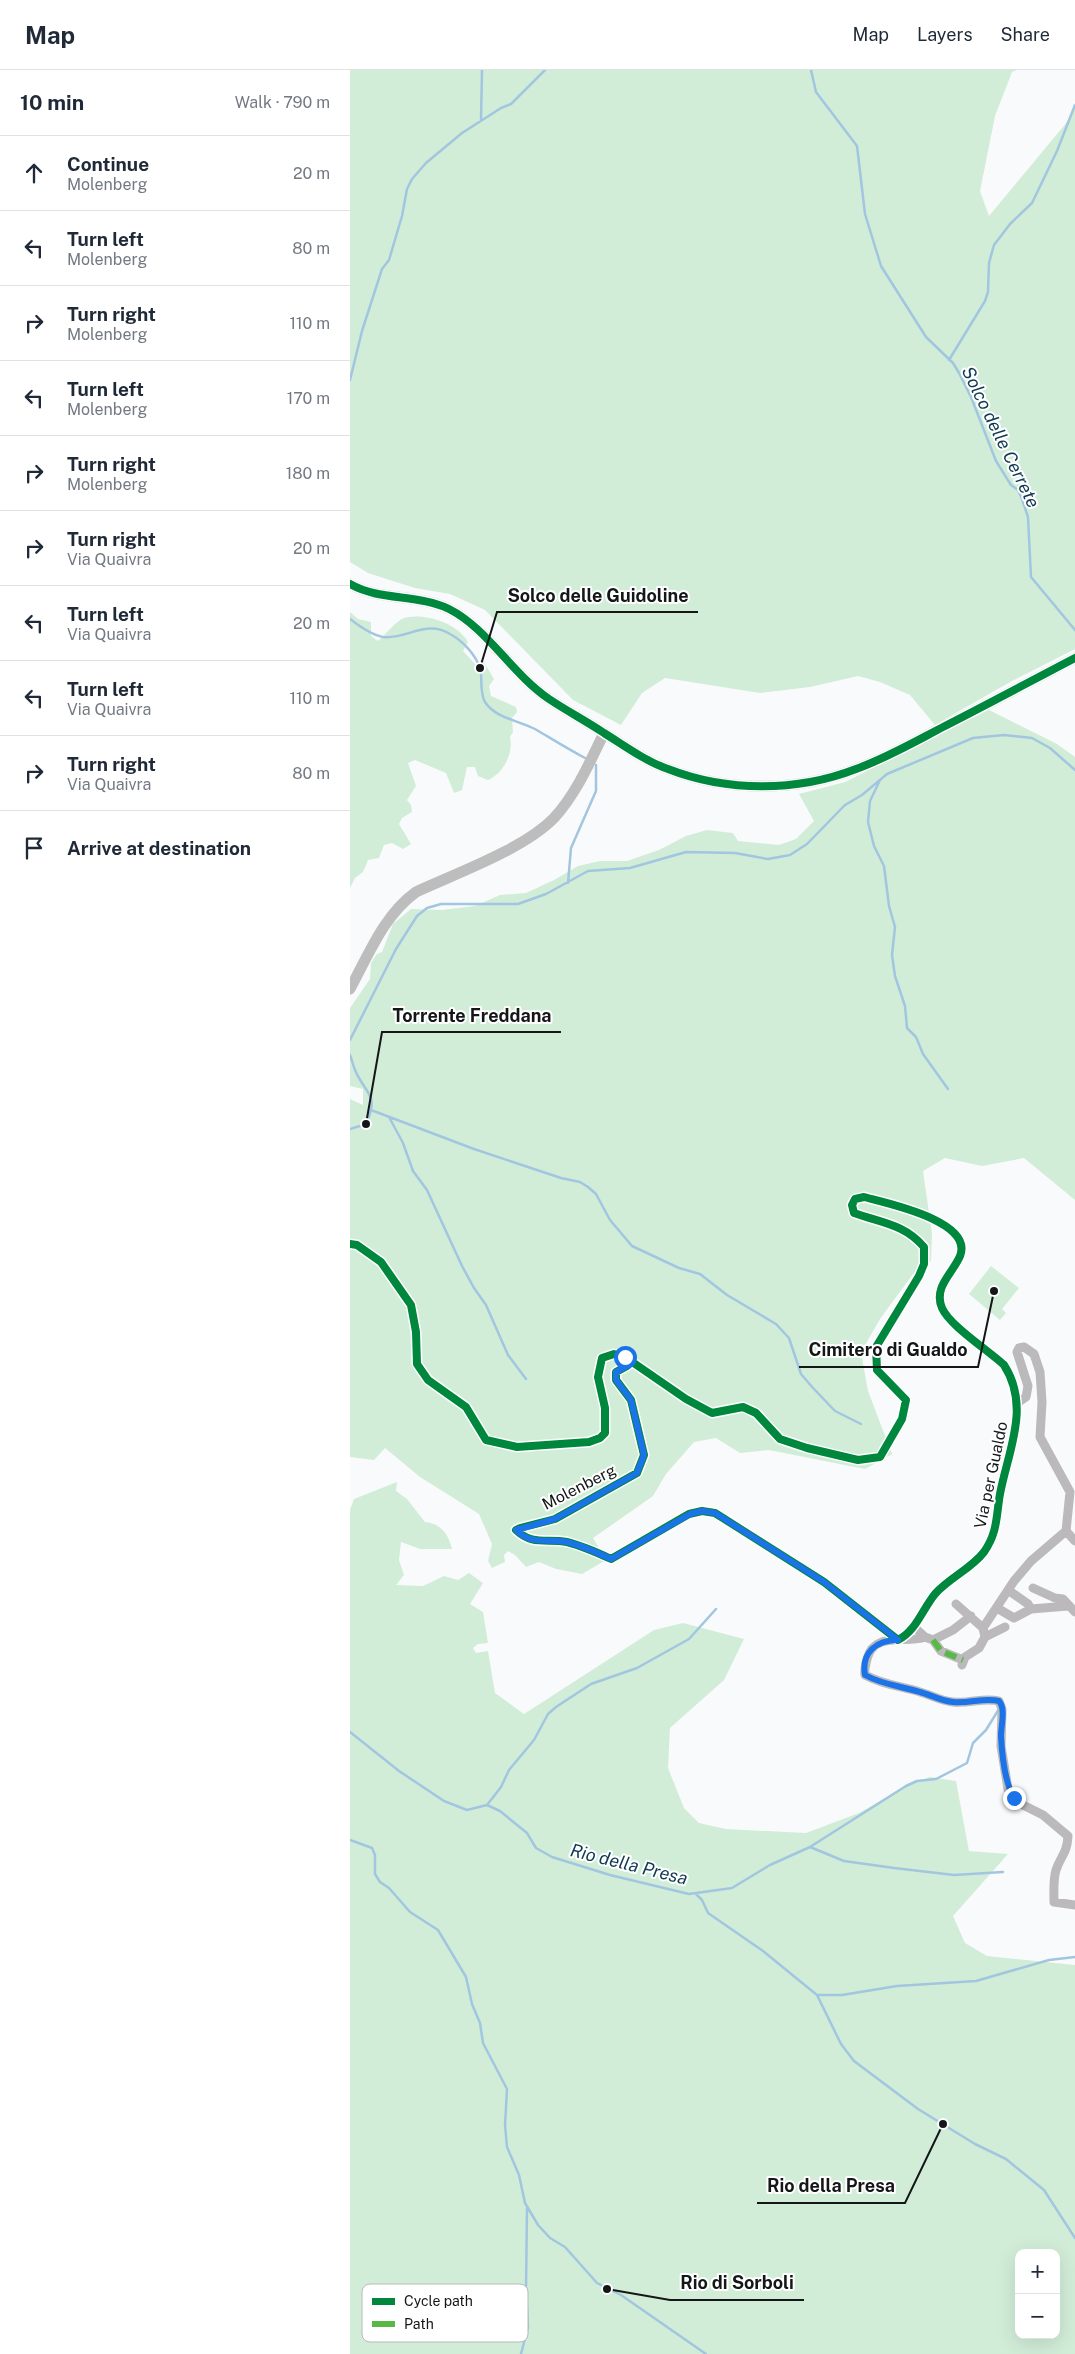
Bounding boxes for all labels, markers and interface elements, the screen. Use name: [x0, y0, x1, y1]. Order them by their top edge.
text: Map: [25, 21, 75, 49]
text: Map: [853, 24, 889, 45]
text: Layers: [917, 24, 973, 45]
text: Share: [1001, 24, 1050, 45]
text: 10 min: [20, 90, 84, 115]
text: Walk · 790 m: [235, 93, 330, 112]
text: Continue: [67, 153, 149, 175]
icon: ahead: [20, 159, 48, 187]
text: 20 m: [293, 164, 330, 183]
text: Molenberg: [67, 175, 147, 194]
text: Turn left: [67, 228, 144, 250]
icon: left: [20, 234, 48, 262]
text: 80 m: [292, 239, 330, 258]
text: Molenberg: [67, 250, 147, 269]
text: Turn right: [67, 303, 156, 325]
icon: right: [20, 309, 48, 337]
text: 110 m: [289, 314, 330, 333]
text: Molenberg: [67, 325, 147, 344]
water label: Solco delle Cerrete: [958, 363, 1044, 511]
text: Turn left: [67, 378, 144, 400]
icon: left: [20, 384, 48, 412]
text: 170 m: [287, 389, 330, 408]
text: Molenberg: [67, 400, 147, 419]
text: Turn right: [67, 453, 156, 475]
icon: right: [20, 459, 48, 487]
text: 180 m: [286, 464, 330, 483]
text: Molenberg: [67, 475, 147, 494]
text: Turn right: [67, 528, 156, 550]
icon: right: [20, 534, 48, 562]
text: 20 m: [293, 539, 330, 558]
text: Via Quaivra: [67, 550, 151, 569]
callout: Solco delle Guidoline: [497, 579, 698, 612]
text: Solco delle Guidoline: [507, 585, 689, 606]
text: Turn left: [67, 603, 144, 625]
icon: left: [20, 609, 48, 637]
text: 20 m: [293, 614, 330, 633]
text: Via Quaivra: [67, 625, 151, 644]
text: Turn left: [67, 678, 144, 700]
icon: left: [20, 684, 48, 712]
text: 110 m: [289, 689, 330, 708]
text: Via Quaivra: [67, 700, 151, 719]
text: Turn right: [67, 753, 156, 775]
icon: right: [20, 759, 48, 787]
text: 80 m: [292, 764, 330, 783]
text: Via Quaivra: [67, 775, 151, 794]
icon: arrive: [20, 834, 48, 862]
text: Arrive at destination: [67, 837, 251, 859]
callout: Torrente Freddana: [382, 999, 561, 1032]
text: Torrente Freddana: [393, 1005, 551, 1026]
callout: Cimitero di Gualdo: [799, 1334, 978, 1367]
text: Cimitero di Gualdo: [808, 1339, 968, 1360]
route start: [614, 1346, 637, 1369]
street label: Via per Gualdo: [970, 1420, 1012, 1530]
street label: Molenberg: [539, 1460, 619, 1514]
route end: [1003, 1787, 1026, 1810]
water label: Rio della Presa: [568, 1839, 690, 1889]
callout: Rio della Presa: [757, 2170, 905, 2203]
text: Rio della Presa: [767, 2175, 895, 2196]
map controls: [1015, 2249, 1060, 2339]
button: +: [1015, 2249, 1060, 2294]
callout: Rio di Sorboli: [670, 2267, 804, 2300]
text: Rio di Sorboli: [680, 2272, 794, 2293]
legend: [362, 2284, 528, 2342]
text: Cycle path: [404, 2293, 473, 2309]
button: −: [1015, 2294, 1060, 2339]
text: Path: [404, 2316, 434, 2332]

